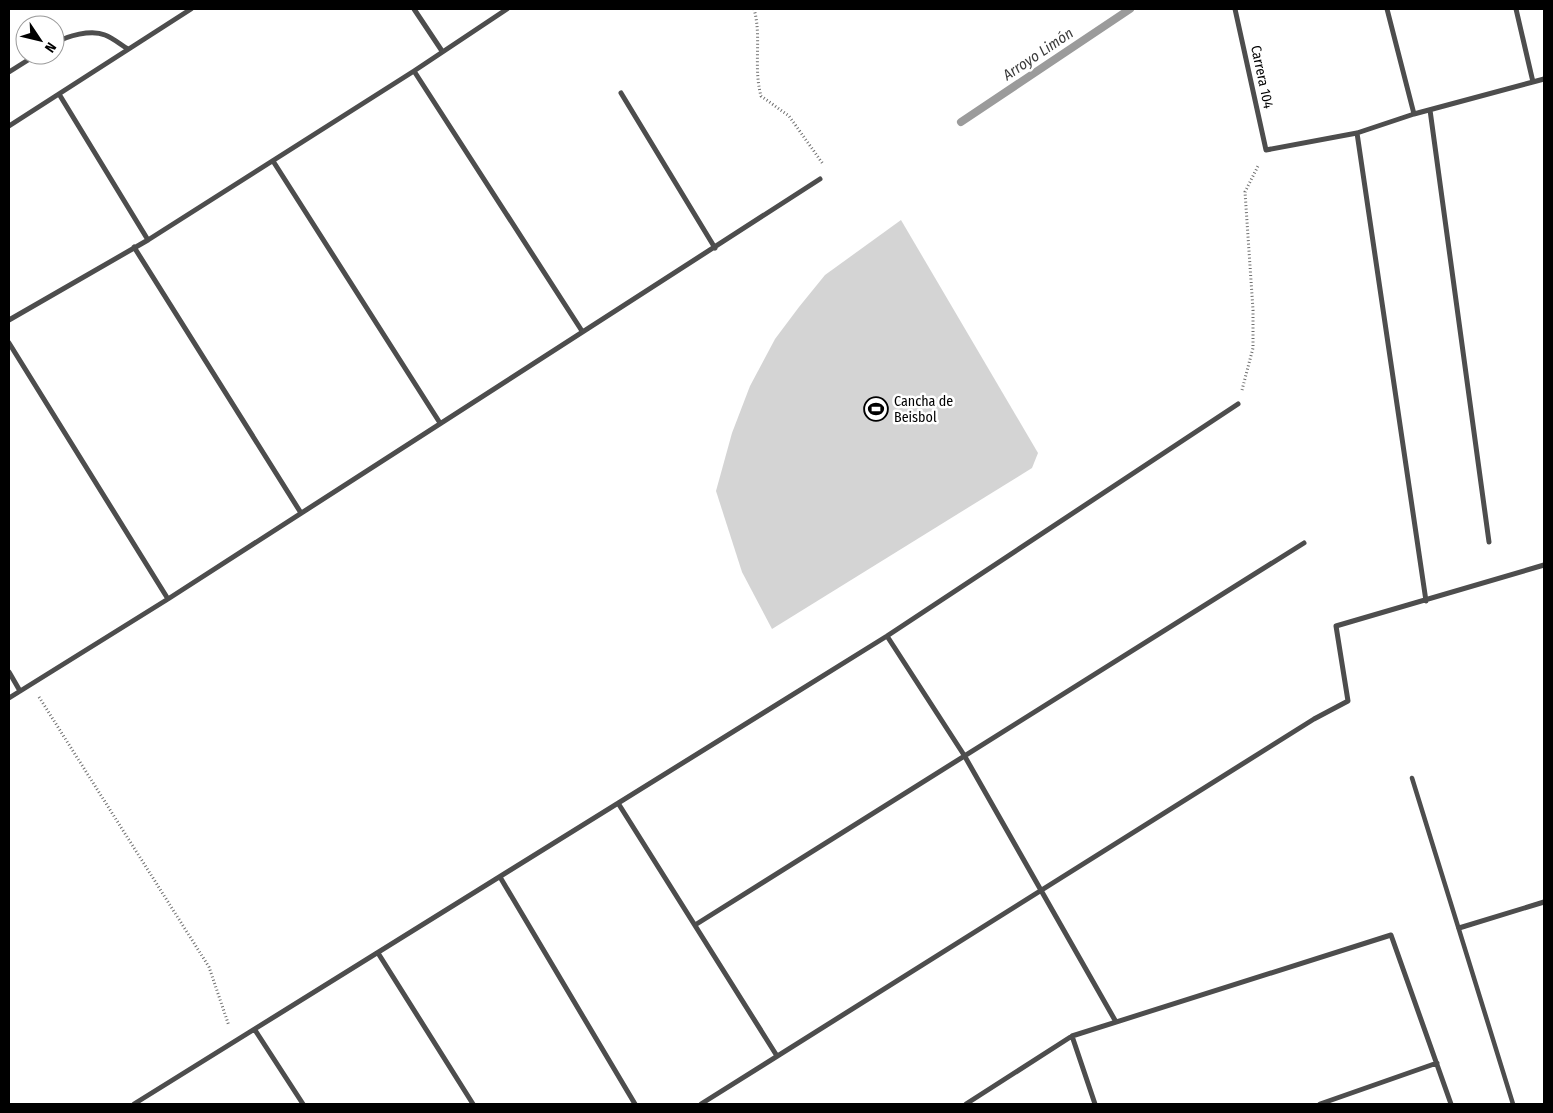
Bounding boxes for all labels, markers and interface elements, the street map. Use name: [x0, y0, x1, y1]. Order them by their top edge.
north arrow: [15, 15, 65, 65]
water label: Arroyo Limón: [999, 24, 1077, 85]
text: N: [41, 39, 60, 55]
street label: Carrera 104: [1247, 44, 1277, 110]
place label: Cancha de Beisbol: [894, 393, 953, 426]
sports icon: Cancha de Beisbol: [863, 396, 889, 422]

